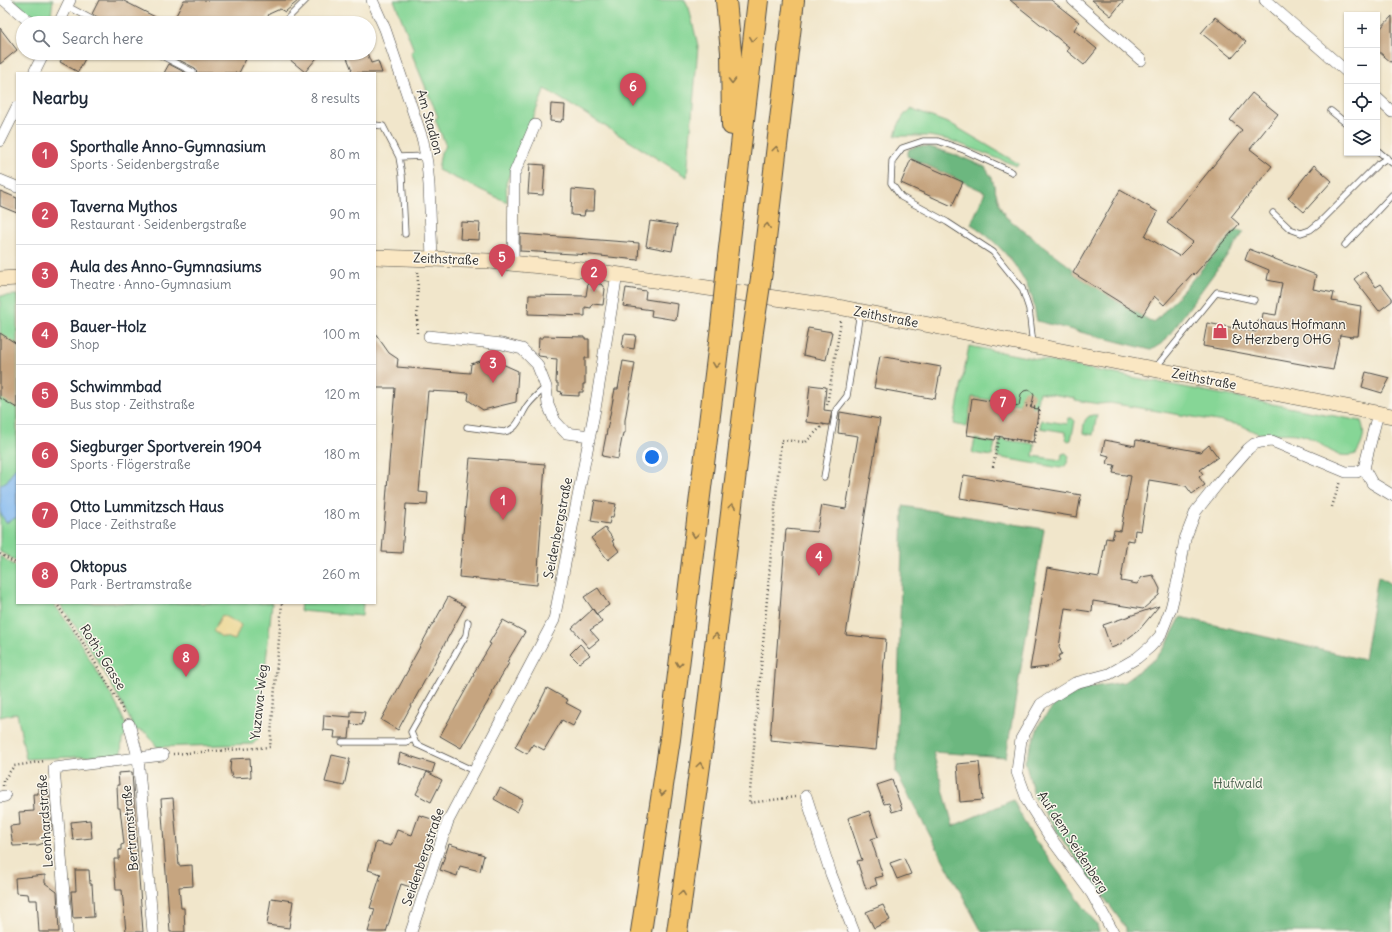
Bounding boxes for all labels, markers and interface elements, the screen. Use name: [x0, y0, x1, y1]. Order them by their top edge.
map controls: [1344, 12, 1380, 156]
button: +: [1344, 12, 1380, 48]
search box: [16, 16, 376, 60]
icon: search: [30, 27, 52, 49]
text: Search here: [62, 29, 143, 48]
one-way arrow: [749, 36, 758, 42]
button: −: [1344, 48, 1380, 84]
pin: 6: [620, 73, 646, 106]
one-way arrow: [728, 78, 736, 84]
button: locate: [1344, 84, 1380, 120]
text: Nearby: [32, 87, 88, 109]
street label: Am Stadion: [413, 87, 448, 157]
text: 8 results: [311, 90, 360, 107]
button: layers: [1344, 120, 1380, 156]
text: Sporthalle Anno-Gymnasium: [70, 137, 266, 156]
text: 1: [42, 146, 48, 163]
text: 80 m: [329, 146, 360, 163]
one-way arrow: [772, 146, 781, 152]
text: Sports · Seidenbergstraße: [70, 156, 219, 173]
text: Taverna Mythos: [70, 197, 177, 216]
text: 2: [41, 206, 49, 223]
text: 90 m: [329, 206, 360, 223]
text: Restaurant · Seidenbergstraße: [70, 216, 247, 233]
one-way arrow: [763, 223, 772, 229]
pin: 5: [489, 244, 515, 277]
street label: Zeithstraße: [413, 249, 479, 269]
text: Aula des Anno-Gymnasiums: [70, 257, 262, 276]
pin: 2: [581, 259, 607, 292]
text: 3: [41, 266, 49, 283]
text: 90 m: [329, 266, 360, 283]
text: Theatre · Anno-Gymnasium: [70, 276, 231, 293]
street label: Zeithstraße: [852, 302, 920, 332]
place label: Autohaus Hofmann & Herzberg OHG: [1232, 316, 1346, 348]
text: Bauer-Holz: [70, 317, 146, 336]
shop icon: Autohaus Hofmann & Herzberg OHG: [1211, 322, 1229, 340]
text: 4: [41, 326, 49, 343]
text: 100 m: [323, 326, 360, 343]
text: Shop: [70, 336, 99, 353]
pin: 3: [480, 350, 506, 383]
one-way arrow: [712, 362, 721, 368]
street label: Zeithstraße: [1170, 364, 1238, 394]
text: Schwimmbad: [70, 377, 162, 396]
text: 5: [41, 386, 49, 403]
text: 120 m: [325, 386, 360, 403]
pin: 7: [990, 389, 1016, 422]
text: Bus stop · Zeithstraße: [70, 396, 195, 413]
text: Siegburger Sportverein 1904: [70, 437, 262, 456]
text: 6: [41, 446, 49, 463]
text: 180 m: [324, 446, 360, 463]
your location: [642, 447, 662, 467]
text: Sports · Flögerstraße: [70, 456, 191, 473]
street label: Seidenbergstraße: [540, 476, 576, 580]
pin: 1: [490, 487, 516, 520]
text: Otto Lummitzsch Haus: [70, 497, 224, 516]
one-way arrow: [727, 503, 736, 510]
text: 7: [42, 506, 48, 523]
text: 180 m: [324, 506, 360, 523]
text: Place · Zeithstraße: [70, 516, 176, 533]
one-way arrow: [690, 532, 699, 538]
pin: 4: [806, 543, 832, 576]
text: Oktopus: [70, 557, 127, 576]
text: 8: [41, 566, 49, 583]
text: 260 m: [322, 566, 360, 583]
text: Park · Bertramstraße: [70, 576, 192, 593]
street label: Roth's Gasse: [76, 621, 130, 693]
one-way arrow: [711, 633, 720, 639]
pin: 8: [173, 644, 199, 677]
one-way arrow: [675, 661, 684, 667]
street label: Yuzawa-Weg: [247, 663, 271, 741]
one-way arrow: [695, 761, 704, 768]
street label: Leonhardstraße: [33, 774, 57, 868]
park label: Hufwald: [1213, 775, 1263, 792]
street label: Bertramstraße: [118, 784, 142, 872]
street label: Auf dem Seidenberg: [1034, 788, 1112, 896]
one-way arrow: [658, 790, 667, 796]
street label: Seidenbergstraße: [398, 806, 448, 908]
one-way arrow: [677, 890, 686, 896]

